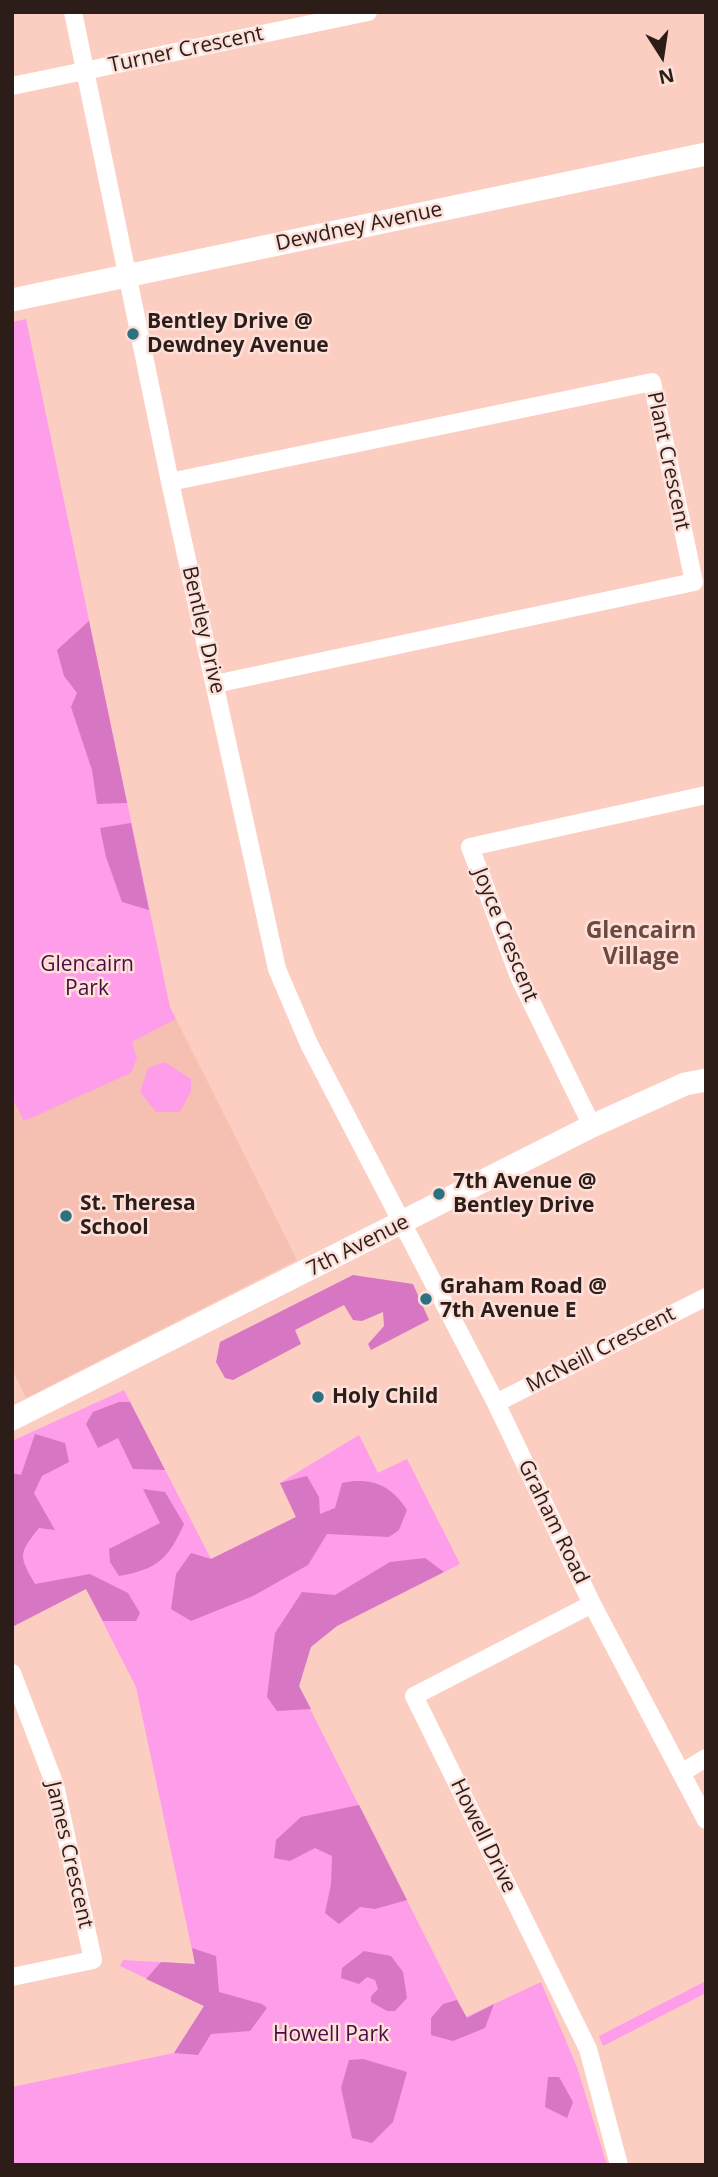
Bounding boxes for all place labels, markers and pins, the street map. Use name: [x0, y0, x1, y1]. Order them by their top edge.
place label: Bentley Drive @ Dewdney Avenue: [147, 309, 329, 359]
marker: Bentley Drive @ Dewdney Avenue: [125, 326, 141, 342]
place label: 7th Avenue @ Bentley Drive: [453, 1169, 597, 1219]
marker: 7th Avenue @ Bentley Drive: [431, 1186, 447, 1202]
place label: St. Theresa School: [80, 1191, 196, 1241]
marker: St. Theresa School: [58, 1208, 74, 1224]
place label: Graham Road @ 7th Avenue E: [440, 1274, 607, 1324]
marker: Graham Road @ 7th Avenue E: [418, 1291, 434, 1307]
place label: Holy Child: [332, 1384, 438, 1410]
marker: Holy Child: [310, 1389, 326, 1405]

